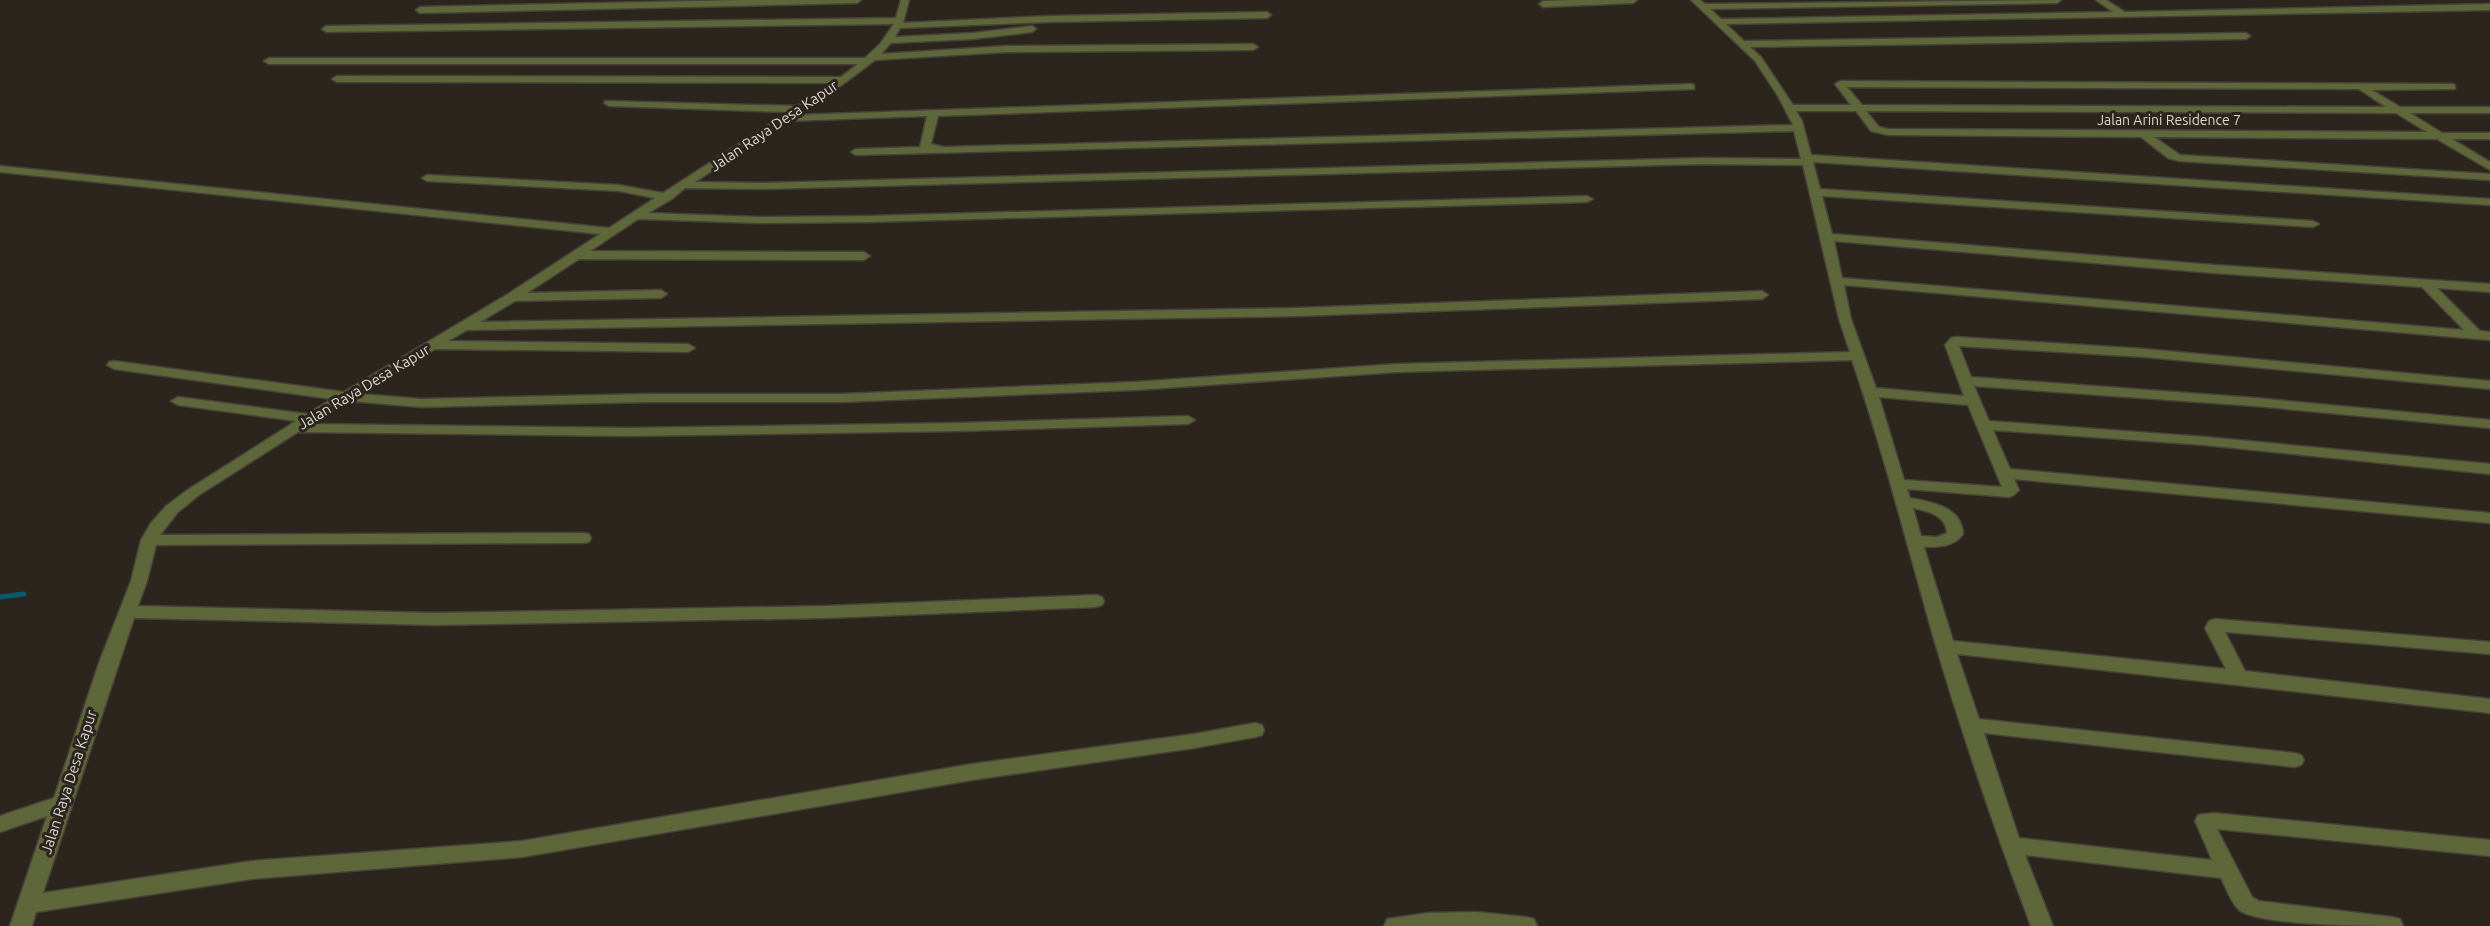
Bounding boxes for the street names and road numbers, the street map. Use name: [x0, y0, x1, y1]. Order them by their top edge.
street label: Jalan Raya Desa Kapur: [707, 76, 841, 175]
street label: Jalan Arini Residence 7: [2097, 112, 2241, 128]
street label: Jalan Raya Desa Kapur: [295, 340, 433, 433]
street label: Jalan Raya Desa Kapur: [37, 707, 100, 856]

